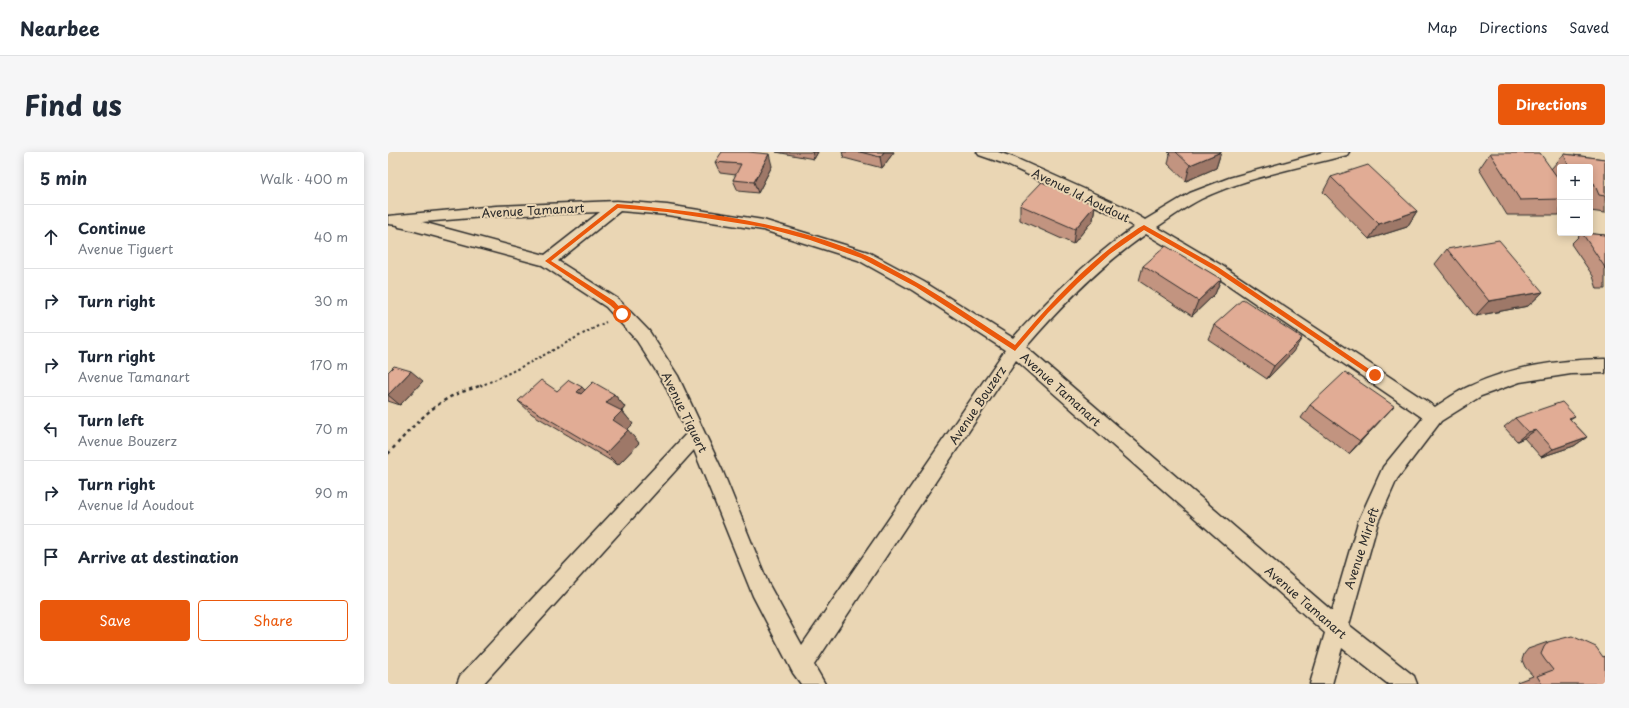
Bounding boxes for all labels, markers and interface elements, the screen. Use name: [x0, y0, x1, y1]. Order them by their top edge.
text: Nearbee: [20, 14, 100, 42]
text: Map: [1427, 17, 1457, 38]
text: Directions: [1479, 17, 1547, 38]
text: Saved: [1569, 17, 1609, 38]
text: Find us: [24, 83, 122, 126]
button: Directions: [1498, 84, 1605, 125]
street label: Avenue Id Aoudout: [1029, 163, 1133, 227]
map controls: [1557, 164, 1593, 236]
button: +: [1557, 164, 1593, 200]
text: 5 min: [40, 165, 87, 191]
text: Walk · 400 m: [260, 169, 348, 188]
street label: Avenue Tamanart: [481, 198, 585, 222]
button: −: [1557, 200, 1593, 236]
text: Continue: [78, 216, 146, 239]
icon: ahead: [40, 226, 62, 248]
text: 40 m: [314, 227, 348, 246]
text: Avenue Tiguert: [78, 239, 173, 258]
text: Turn right: [78, 289, 155, 312]
icon: right: [40, 290, 62, 312]
text: 30 m: [314, 291, 348, 310]
route start: [613, 305, 631, 323]
text: Turn right: [78, 344, 155, 367]
street label: Avenue Tamanart: [1017, 348, 1105, 430]
icon: right: [40, 354, 62, 376]
text: 170 m: [310, 355, 348, 374]
street label: Avenue Bouzerz: [944, 362, 1010, 448]
route end: [1366, 366, 1384, 384]
text: Avenue Tamanart: [78, 367, 190, 386]
street label: Avenue Tiguert: [658, 369, 712, 456]
text: Turn left: [78, 408, 144, 431]
icon: left: [40, 418, 62, 440]
text: 70 m: [315, 419, 348, 438]
text: Avenue Bouzerz: [78, 431, 177, 450]
text: Turn right: [78, 472, 155, 495]
icon: right: [40, 482, 62, 504]
text: 90 m: [315, 483, 348, 502]
text: Avenue Id Aoudout: [78, 495, 194, 514]
street label: Avenue Mirleft: [1339, 505, 1383, 591]
text: Arrive at destination: [78, 545, 239, 568]
icon: arrive: [40, 546, 62, 568]
street label: Avenue Tamanart: [1261, 561, 1351, 643]
button: Save: [40, 600, 190, 641]
button: Share: [198, 600, 348, 641]

